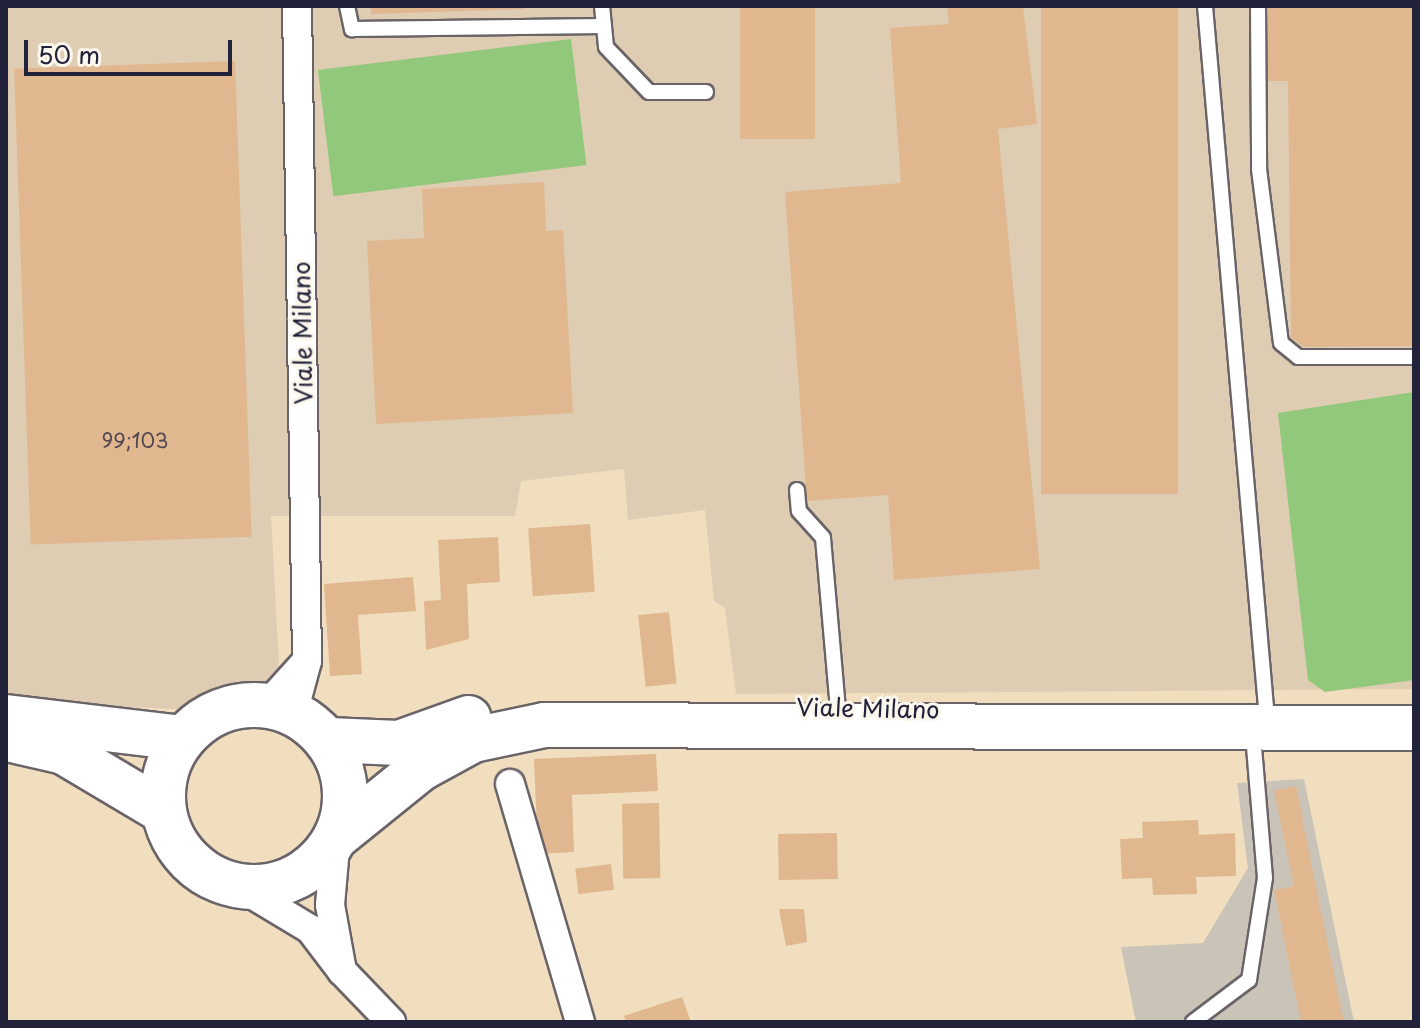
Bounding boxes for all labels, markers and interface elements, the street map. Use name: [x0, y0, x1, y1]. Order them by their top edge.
scale bar: [28, 24, 236, 74]
text: 50 m: [38, 36, 100, 72]
street label: Viale Milano: [286, 261, 318, 405]
house number: 99;103: [102, 428, 168, 452]
street label: Viale Milano: [796, 692, 940, 724]

